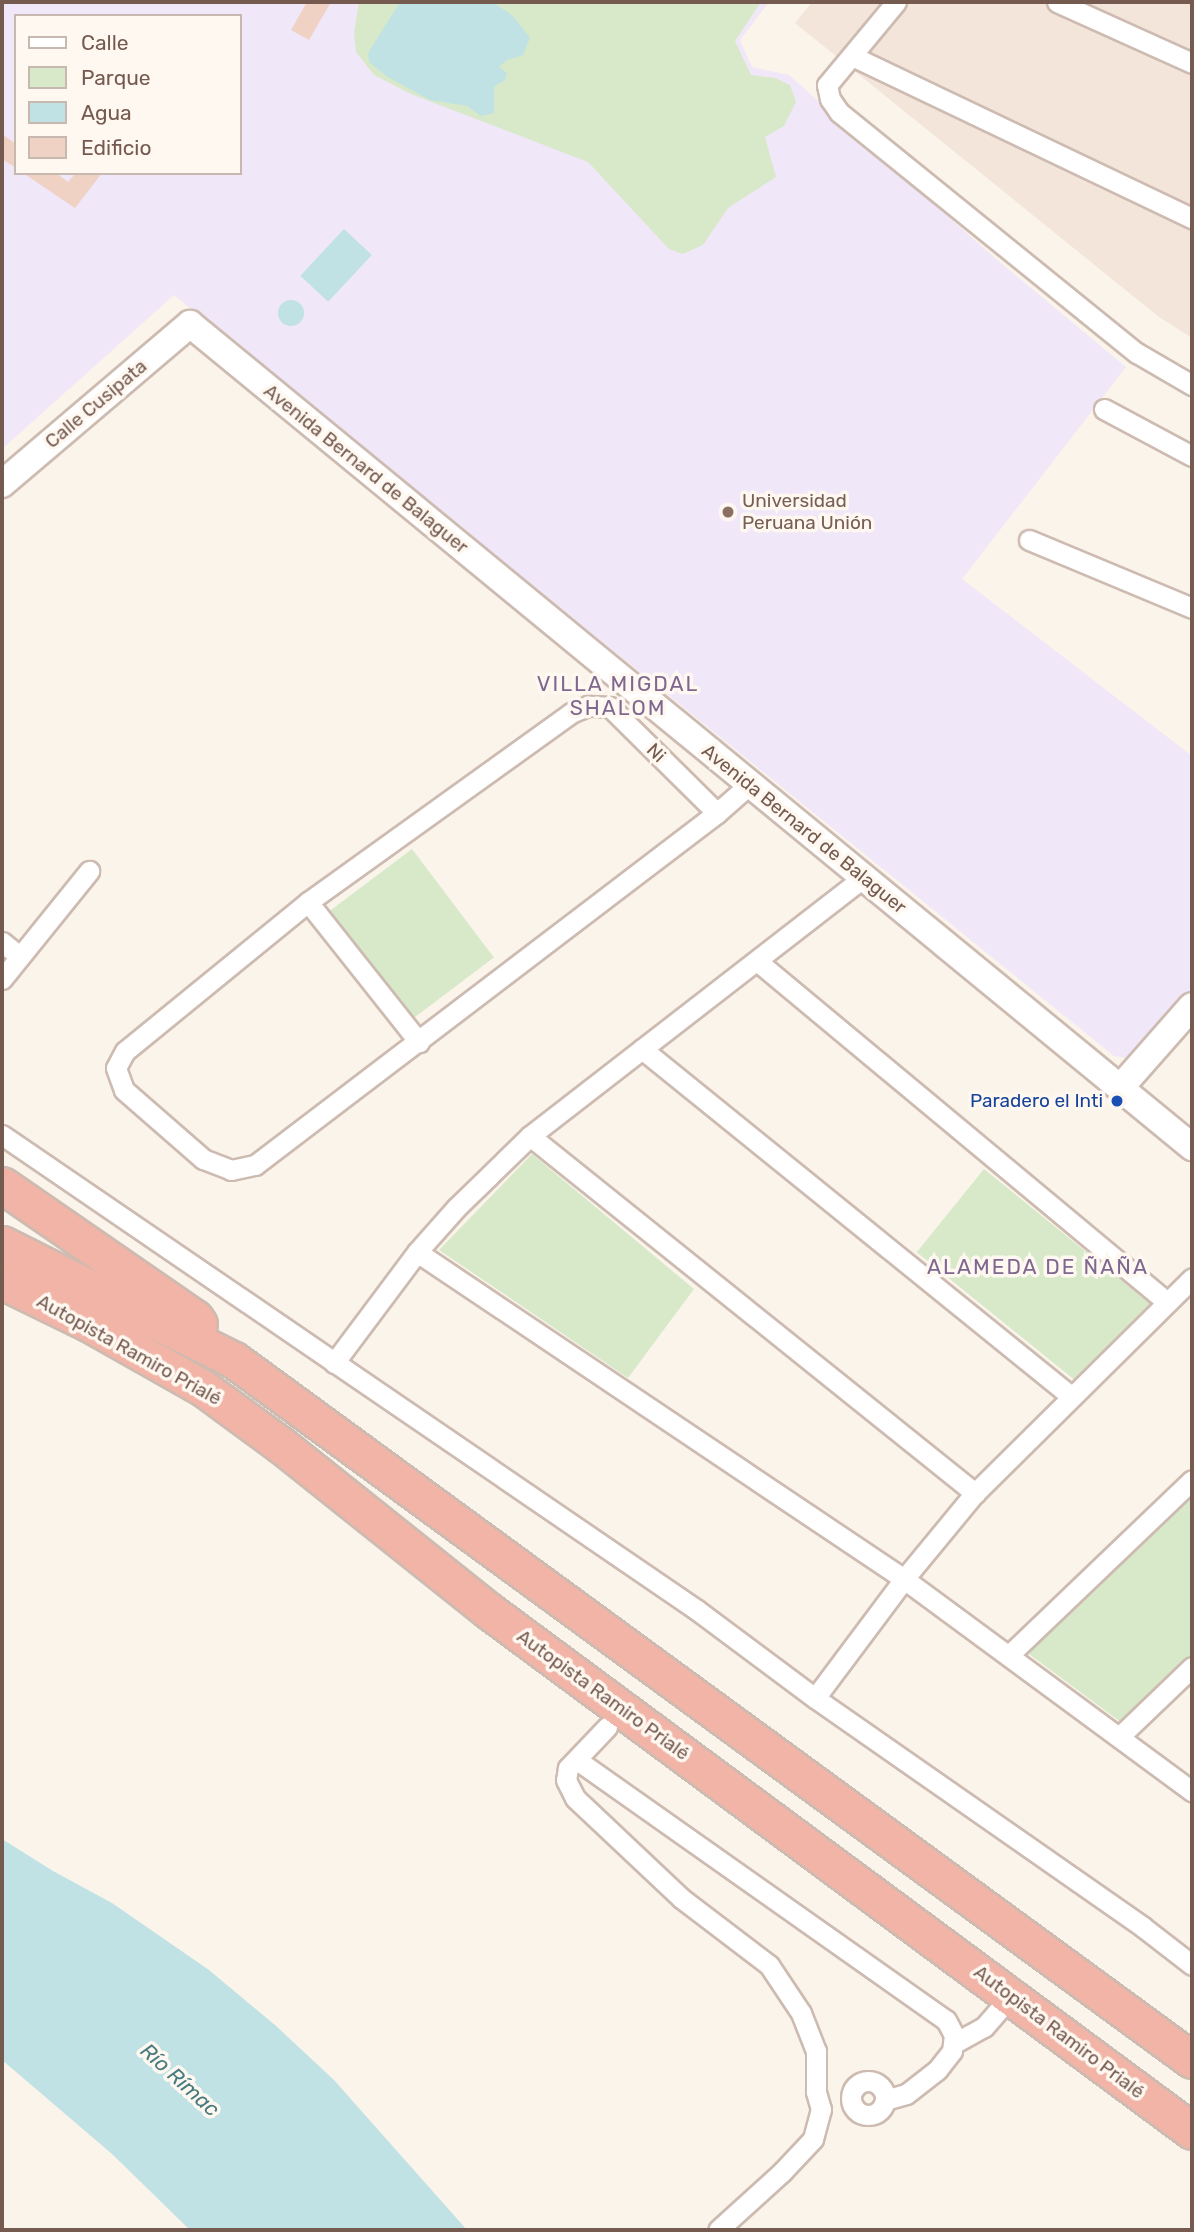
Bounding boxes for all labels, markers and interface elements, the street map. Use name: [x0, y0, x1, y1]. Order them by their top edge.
legend: [14, 14, 242, 175]
text: Calle: [81, 30, 129, 55]
text: Parque: [81, 65, 151, 90]
text: Agua: [81, 100, 132, 125]
text: Edificio: [81, 135, 151, 160]
street label: Calle Cusipata: [41, 355, 151, 453]
street label: Avenida Bernard de Balaguer: [259, 379, 473, 559]
place label: Universidad Peruana Unión: [742, 490, 872, 534]
marker: Universidad Peruana Unión: [720, 504, 736, 520]
district label: VILLA MIGDAL SHALOM: [538, 671, 698, 721]
street label: Ni: [642, 739, 670, 767]
street label: Avenida Bernard de Balaguer: [697, 739, 911, 919]
place label: Paradero el Inti: [970, 1090, 1103, 1112]
marker: Paradero el Inti: [1109, 1093, 1125, 1109]
district label: ALAMEDA DE ÑAÑA: [929, 1254, 1147, 1280]
street label: Autopista Ramiro Prialé: [33, 1290, 225, 1410]
street label: Autopista Ramiro Prialé: [512, 1625, 694, 1765]
street label: Autopista Ramiro Prialé: [969, 1961, 1149, 2103]
water label: Río Rímac: [135, 2038, 225, 2122]

